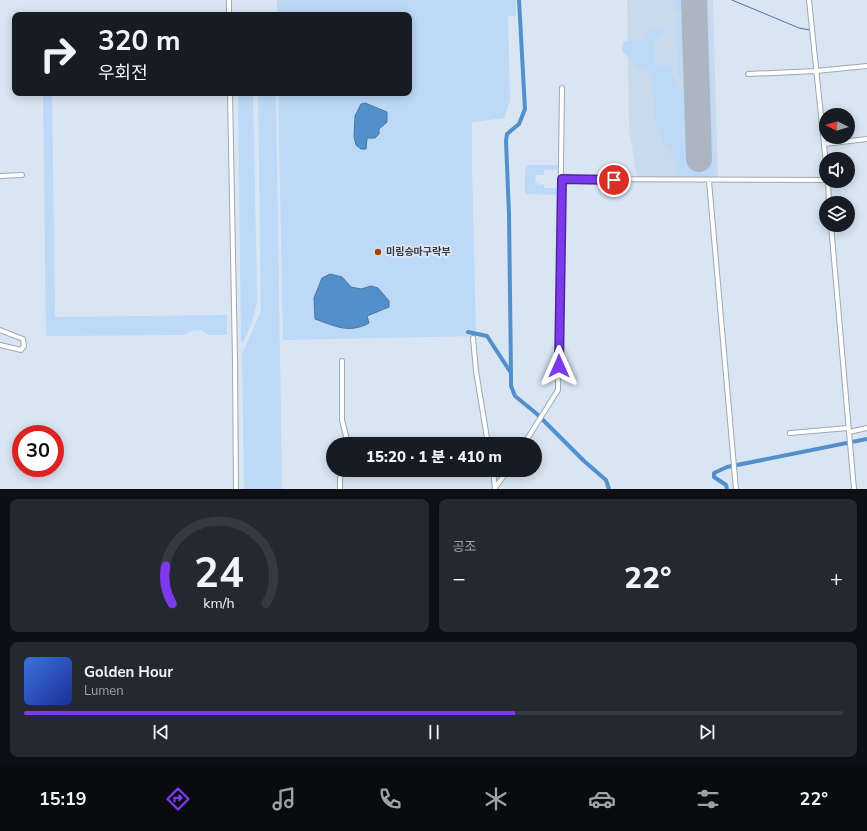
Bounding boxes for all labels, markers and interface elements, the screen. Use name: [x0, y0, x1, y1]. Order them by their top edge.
text: 320 m: [98, 22, 181, 60]
icon: right: [32, 28, 84, 80]
text: 우회전: [98, 61, 148, 85]
north arrow: [819, 108, 855, 144]
map controls: [819, 108, 855, 232]
button: sound: [819, 152, 855, 188]
pin: [597, 163, 631, 197]
icon: arrive: [603, 169, 625, 191]
button: layers: [819, 196, 855, 232]
place label: 미림승마구락부: [386, 245, 450, 259]
marker: 미림승마구락부: [373, 247, 383, 257]
position arrow: [538, 345, 580, 387]
speed limit sign: 30: [12, 425, 64, 477]
text: 15:20 · 1 분 · 410 m: [366, 447, 502, 467]
text: 공조: [453, 538, 476, 556]
text: 24: [194, 544, 244, 601]
text: 22°: [624, 558, 672, 599]
text: −: [453, 564, 466, 594]
text: +: [830, 564, 843, 594]
text: km/h: [204, 593, 235, 612]
text: Golden Hour: [84, 662, 173, 682]
text: Lumen: [84, 682, 124, 700]
icon: previous: [150, 721, 172, 743]
icon: pause: [423, 721, 445, 743]
icon: next: [696, 721, 718, 743]
icon: directions: [164, 785, 192, 813]
icon: music: [270, 785, 298, 813]
icon: phone: [376, 785, 404, 813]
icon: climate: [482, 785, 510, 813]
icon: car: [588, 785, 616, 813]
icon: filters: [694, 785, 722, 813]
text: 15:19: [39, 787, 87, 811]
text: 22°: [800, 787, 828, 811]

